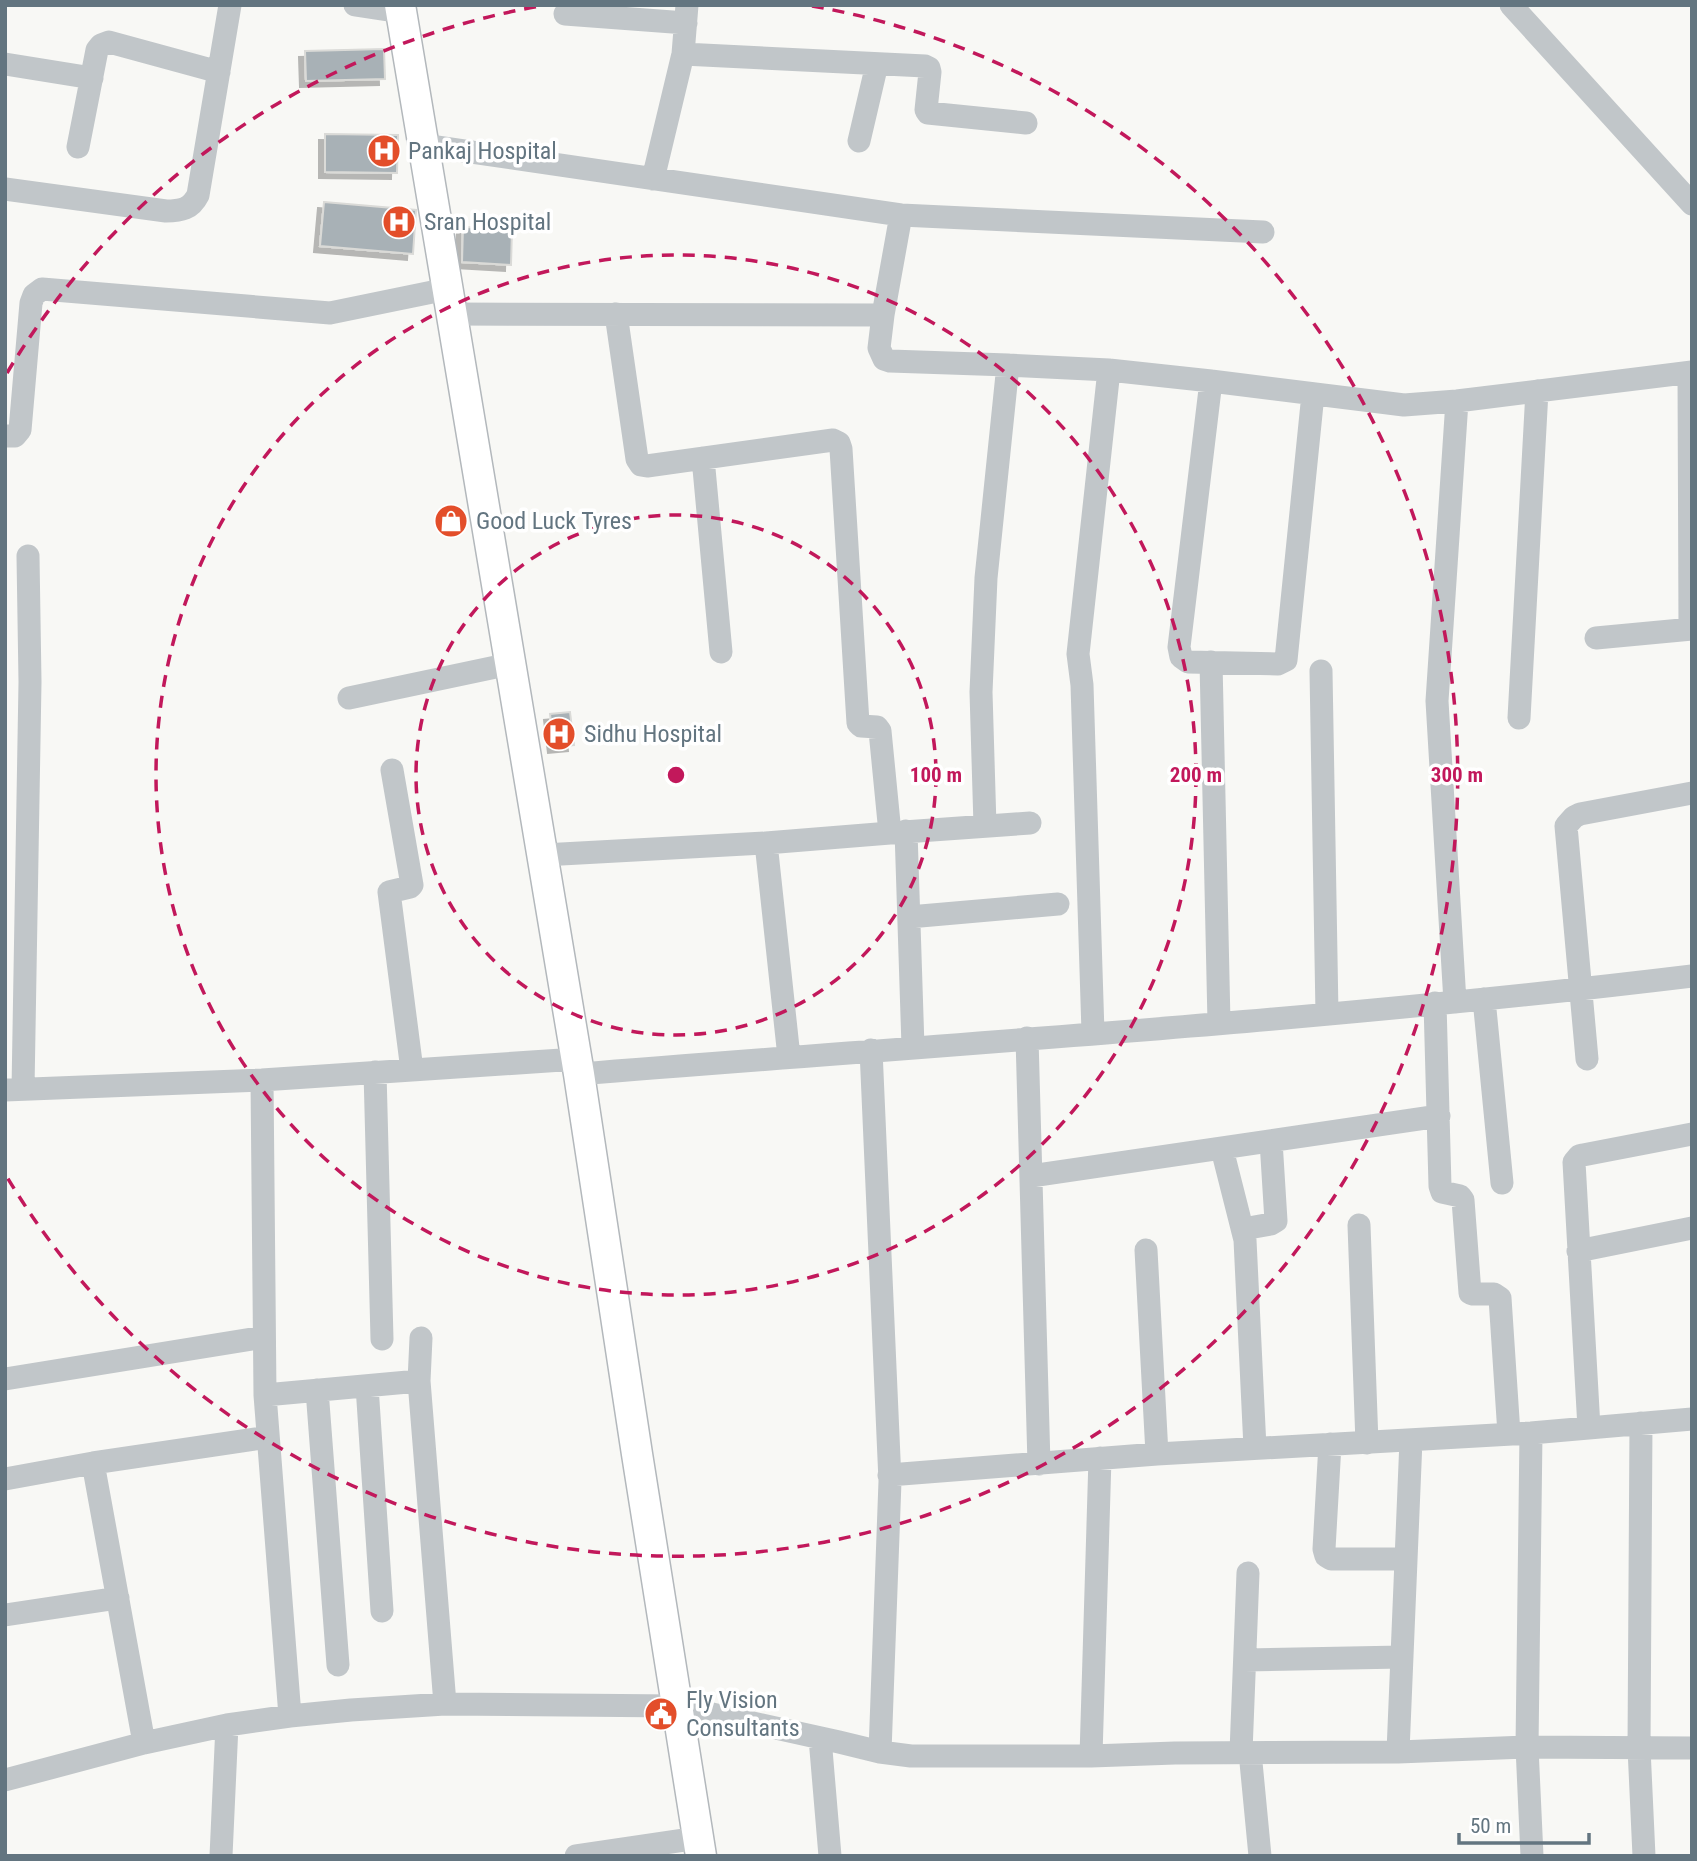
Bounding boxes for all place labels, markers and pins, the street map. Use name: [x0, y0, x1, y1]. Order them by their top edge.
hospital icon: Pankaj Hospital: [365, 132, 403, 170]
place label: Pankaj Hospital: [408, 137, 557, 165]
hospital icon: Sran Hospital: [380, 203, 418, 241]
place label: Sran Hospital: [424, 208, 551, 236]
shop icon: Good Luck Tyres: [432, 502, 470, 540]
place label: Good Luck Tyres: [476, 507, 632, 535]
hospital icon: Sidhu Hospital: [540, 715, 578, 753]
place label: Sidhu Hospital: [584, 720, 722, 748]
centre of rings: [664, 763, 688, 787]
place label: Fly Vision Consultants: [686, 1686, 800, 1742]
public building icon: Fly Vision Consultants: [642, 1695, 680, 1733]

